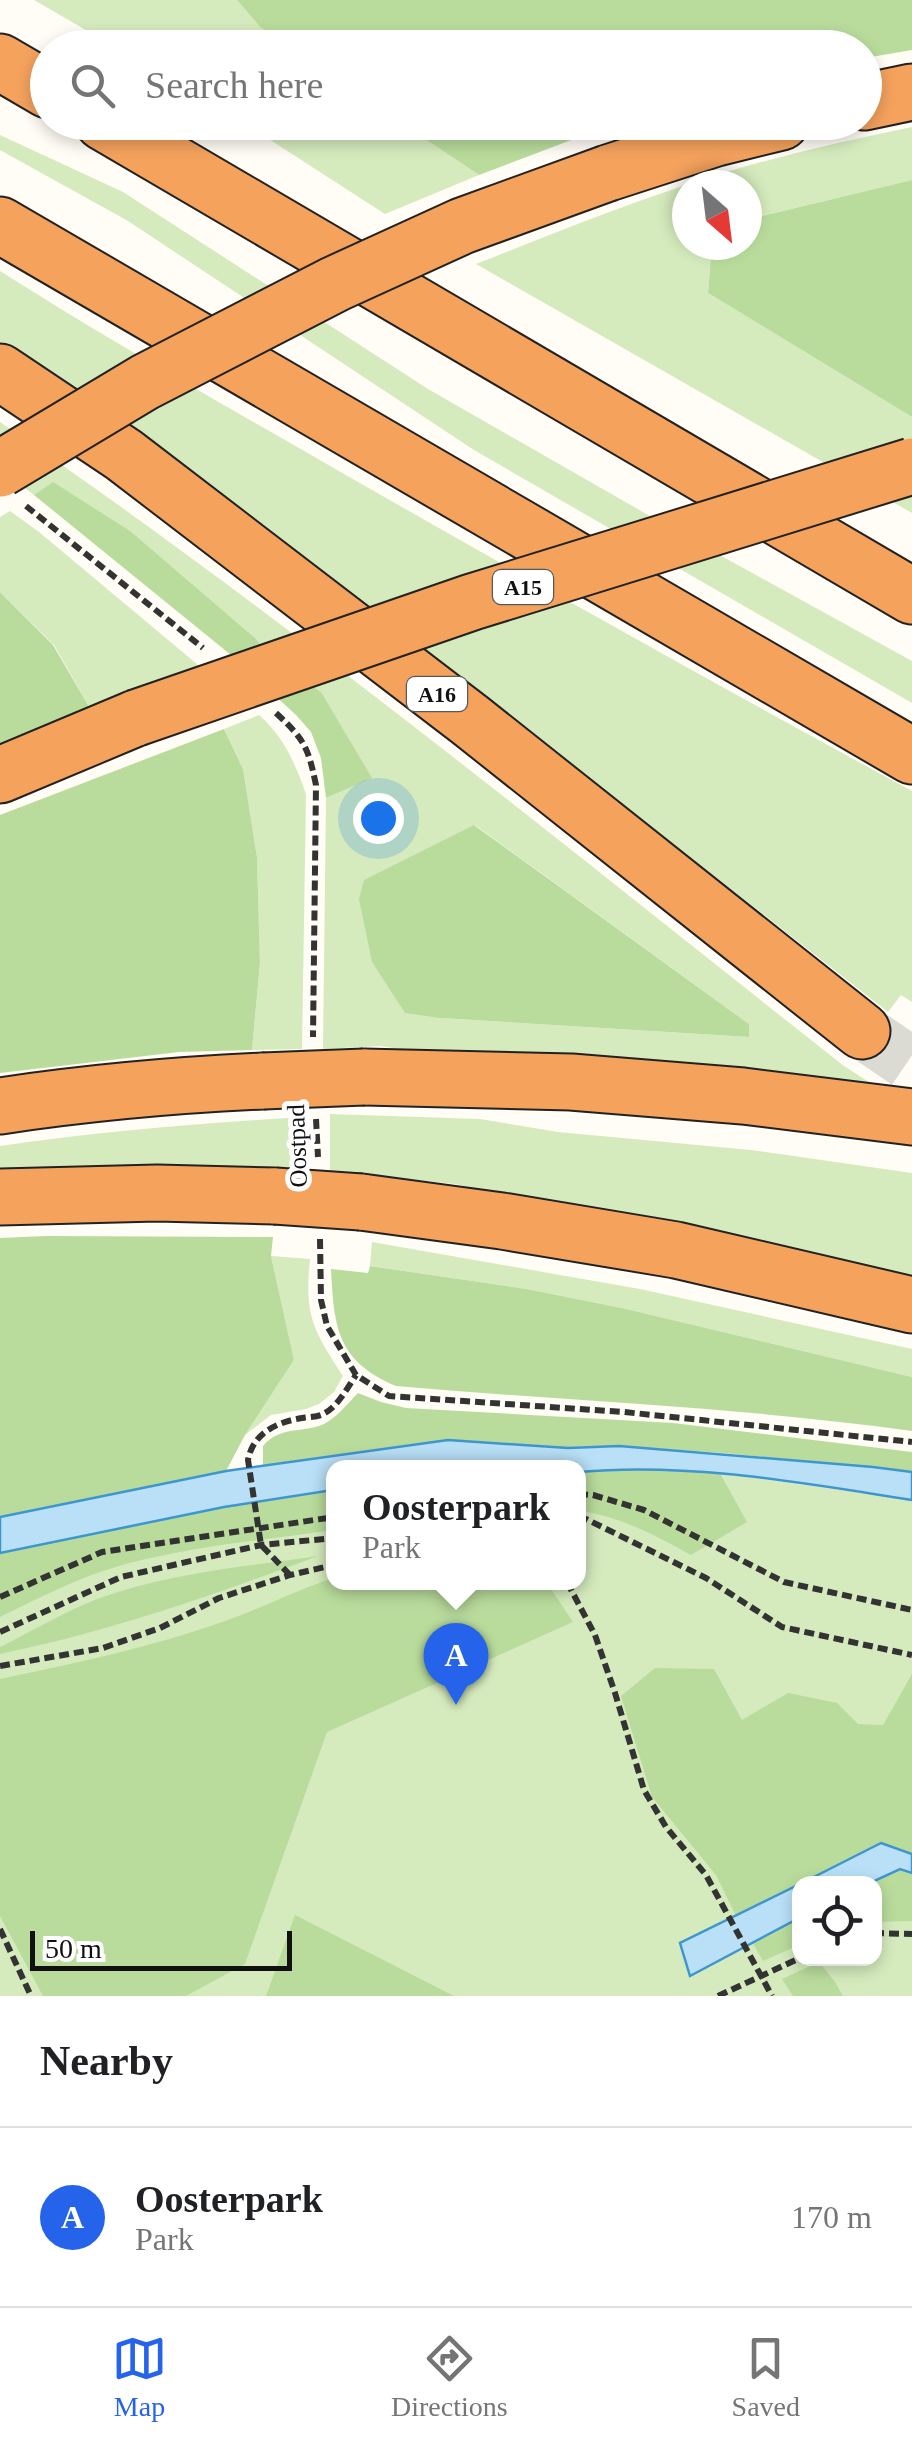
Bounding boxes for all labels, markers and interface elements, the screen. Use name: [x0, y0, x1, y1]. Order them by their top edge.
search box: [30, 30, 882, 140]
icon: search: [65, 58, 120, 113]
text: Search here: [145, 64, 323, 106]
north arrow: [672, 170, 762, 260]
road number: A15: [493, 570, 553, 604]
road number: A16: [407, 677, 467, 711]
your location: [353, 793, 404, 844]
street label: Oostpad: [282, 1103, 312, 1188]
popup: [326, 1460, 586, 1590]
text: Oosterpark: [362, 1486, 550, 1528]
text: Park: [362, 1529, 421, 1565]
pin: A: [424, 1622, 488, 1705]
map controls: [792, 1876, 882, 1966]
button: locate: [792, 1876, 882, 1966]
scale bar: [30, 1926, 292, 1970]
text: 50 m: [45, 1933, 102, 1964]
text: Nearby: [40, 2038, 173, 2084]
text: Oosterpark: [135, 2178, 323, 2220]
text: A: [61, 2199, 84, 2235]
text: 170 m: [791, 2199, 872, 2235]
text: Park: [135, 2221, 194, 2257]
tab: Map: [112, 2331, 167, 2423]
tab: Directions: [391, 2331, 508, 2423]
tab: Saved: [732, 2331, 800, 2423]

